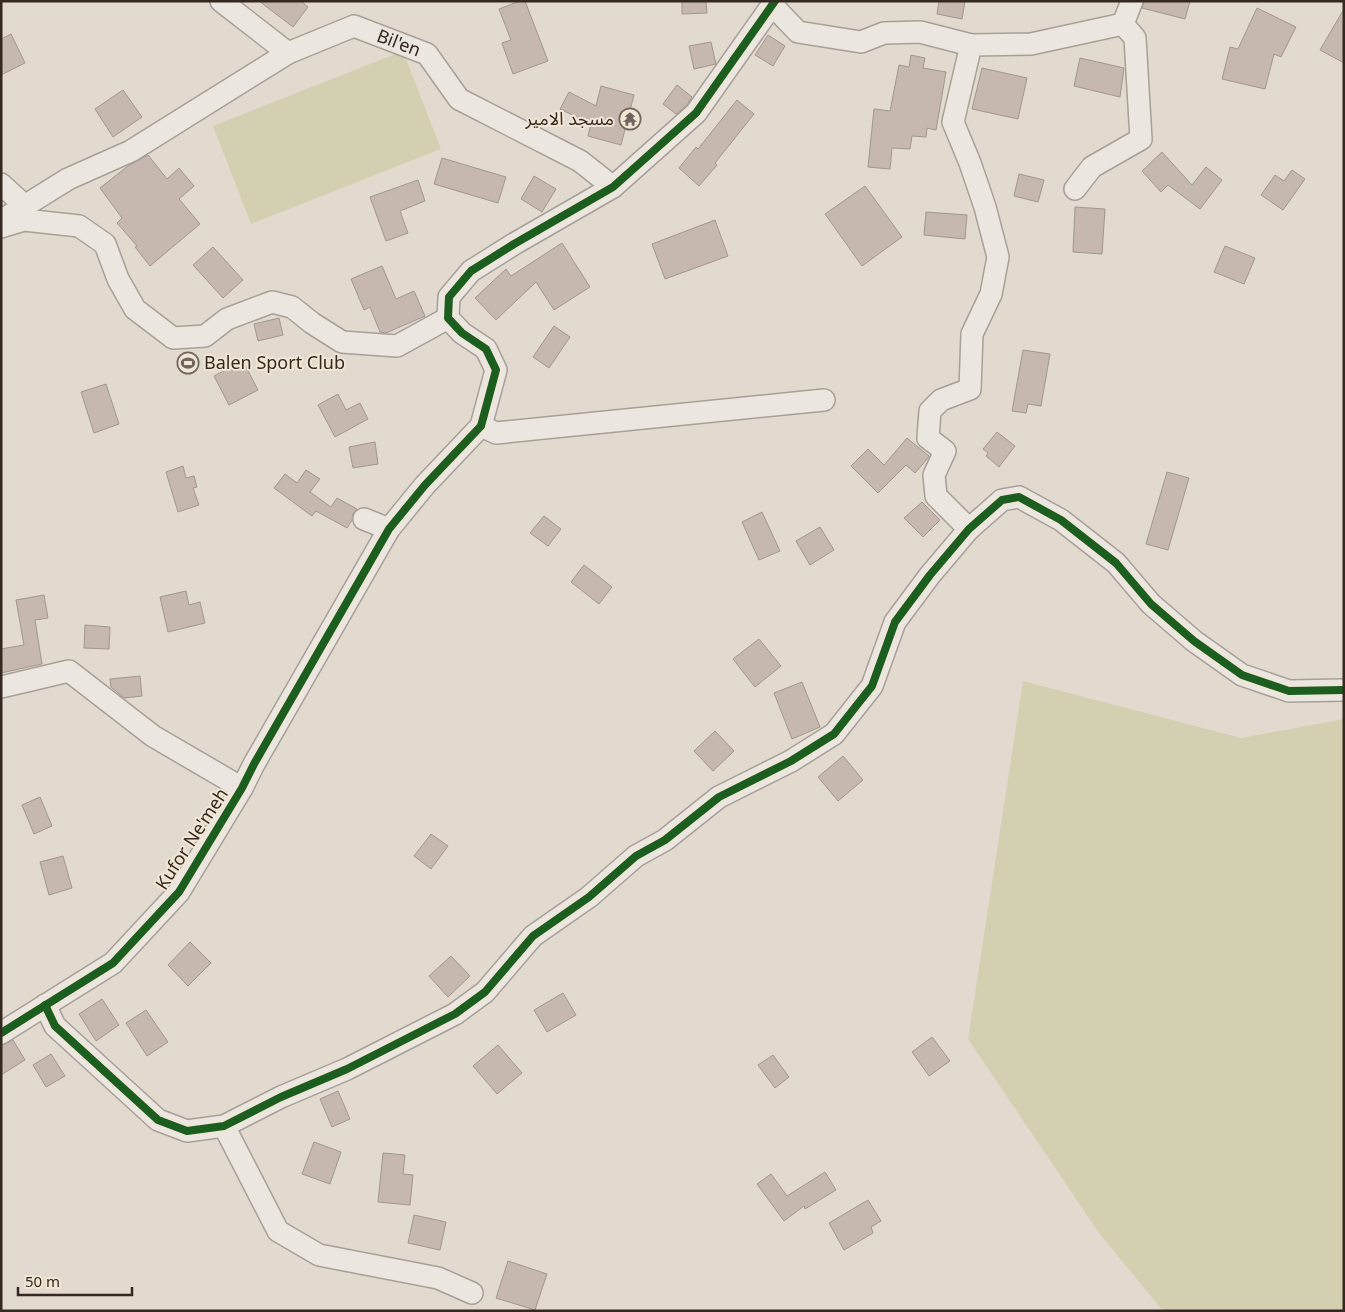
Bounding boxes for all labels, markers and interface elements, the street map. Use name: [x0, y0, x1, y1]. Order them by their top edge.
street label: Bil'en: [371, 17, 427, 69]
place label: مسجد الامير: [524, 100, 614, 138]
temple icon: مسجد الامير: [618, 107, 642, 131]
place label: Balen Sport Club: [204, 344, 345, 382]
sports icon: Balen Sport Club: [176, 351, 200, 375]
street label: Kufor Ne'meh: [144, 780, 240, 898]
scale bar: [18, 1264, 131, 1296]
text: 50 m: [25, 1266, 60, 1298]

